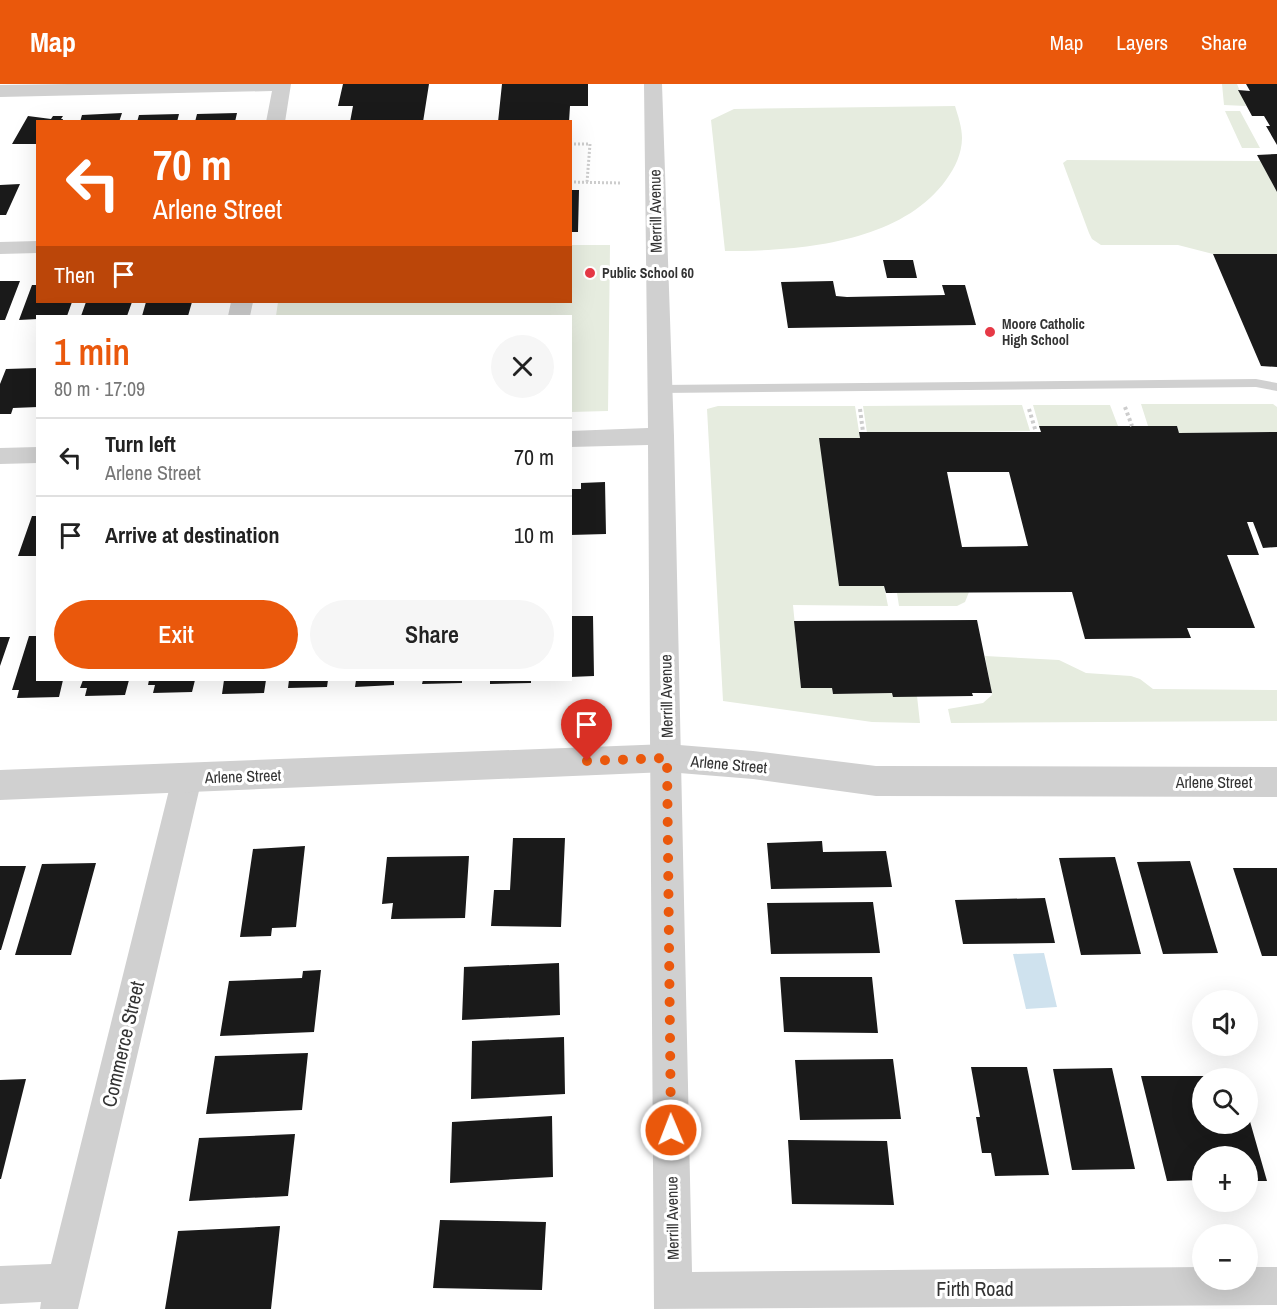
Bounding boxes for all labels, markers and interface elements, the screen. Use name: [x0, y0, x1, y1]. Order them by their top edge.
text: Map: [30, 23, 76, 61]
text: Map: [1050, 28, 1083, 57]
text: Layers: [1116, 28, 1168, 57]
text: Share: [1201, 28, 1247, 57]
text: 70 m: [153, 137, 232, 193]
icon: left: [54, 144, 132, 222]
street label: Merrill Avenue: [643, 169, 667, 253]
text: Arlene Street: [153, 191, 282, 227]
icon: arrive: [107, 258, 140, 291]
text: Then: [54, 260, 95, 290]
place label: Public School 60: [602, 264, 694, 282]
marker: Public School 60: [583, 266, 597, 280]
place label: Moore Catholic High School: [1002, 315, 1085, 349]
marker: Moore Catholic High School: [983, 325, 997, 339]
text: 1 min: [54, 328, 130, 376]
button: close: [491, 335, 554, 398]
text: 80 m · 17:09: [54, 375, 145, 402]
text: Turn left: [105, 429, 176, 459]
icon: left: [54, 441, 87, 474]
text: 70 m: [514, 442, 554, 472]
text: Arlene Street: [105, 459, 201, 486]
icon: arrive: [54, 519, 87, 552]
text: Arrive at destination: [105, 520, 279, 550]
text: 10 m: [514, 520, 554, 550]
button: Exit: [54, 600, 298, 669]
button: Share: [310, 600, 554, 669]
street label: Merrill Avenue: [654, 654, 678, 738]
pin: [561, 699, 612, 761]
icon: arrive: [570, 708, 603, 741]
street label: Arlene Street: [689, 750, 768, 778]
street label: Arlene Street: [203, 764, 282, 788]
street label: Arlene Street: [1175, 771, 1253, 793]
street label: Commerce Street: [95, 978, 150, 1110]
map controls: [1192, 990, 1258, 1290]
button: sound: [1192, 990, 1258, 1056]
button: search: [1192, 1068, 1258, 1134]
position arrow: [639, 1098, 703, 1162]
button: +: [1192, 1146, 1258, 1212]
street label: Merrill Avenue: [660, 1176, 684, 1260]
button: −: [1192, 1224, 1258, 1290]
street label: Firth Road: [936, 1275, 1014, 1302]

